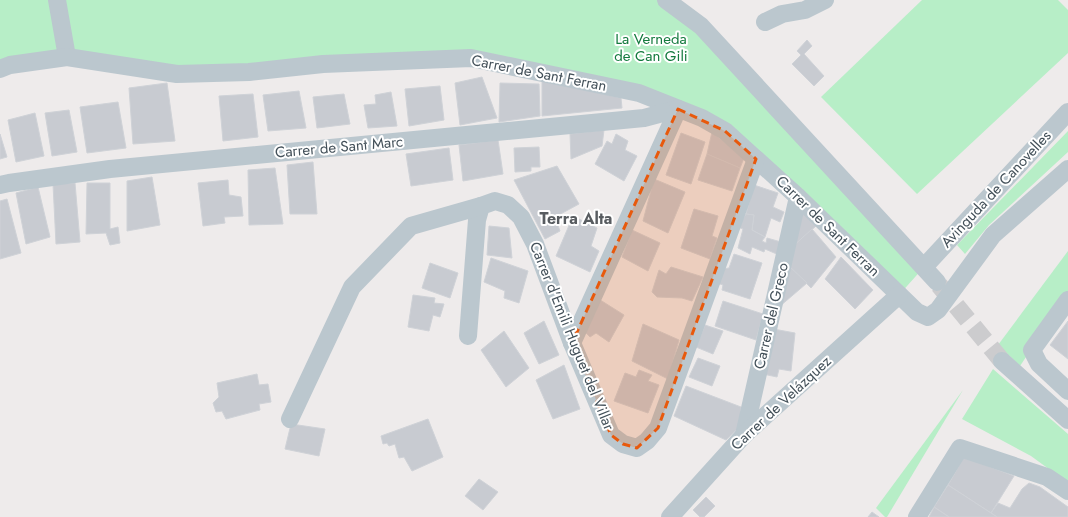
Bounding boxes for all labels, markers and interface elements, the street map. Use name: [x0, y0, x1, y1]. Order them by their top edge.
park label: La Verneda de Can Gili: [614, 28, 688, 67]
street label: Carrer de Sant Ferran: [470, 49, 608, 97]
street label: Avinguda de Canovelles: [936, 126, 1056, 252]
street label: Carrer de Sant Marc: [274, 130, 404, 164]
street label: Carrer de Sant Ferran: [771, 170, 885, 282]
district label: Terra Alta: [540, 207, 612, 230]
street label: Carrer d'Emili Huguet del Villar: [524, 238, 620, 434]
street label: Carrer del Greco: [748, 261, 794, 371]
street label: Carrer de Velázquez: [726, 350, 836, 455]

